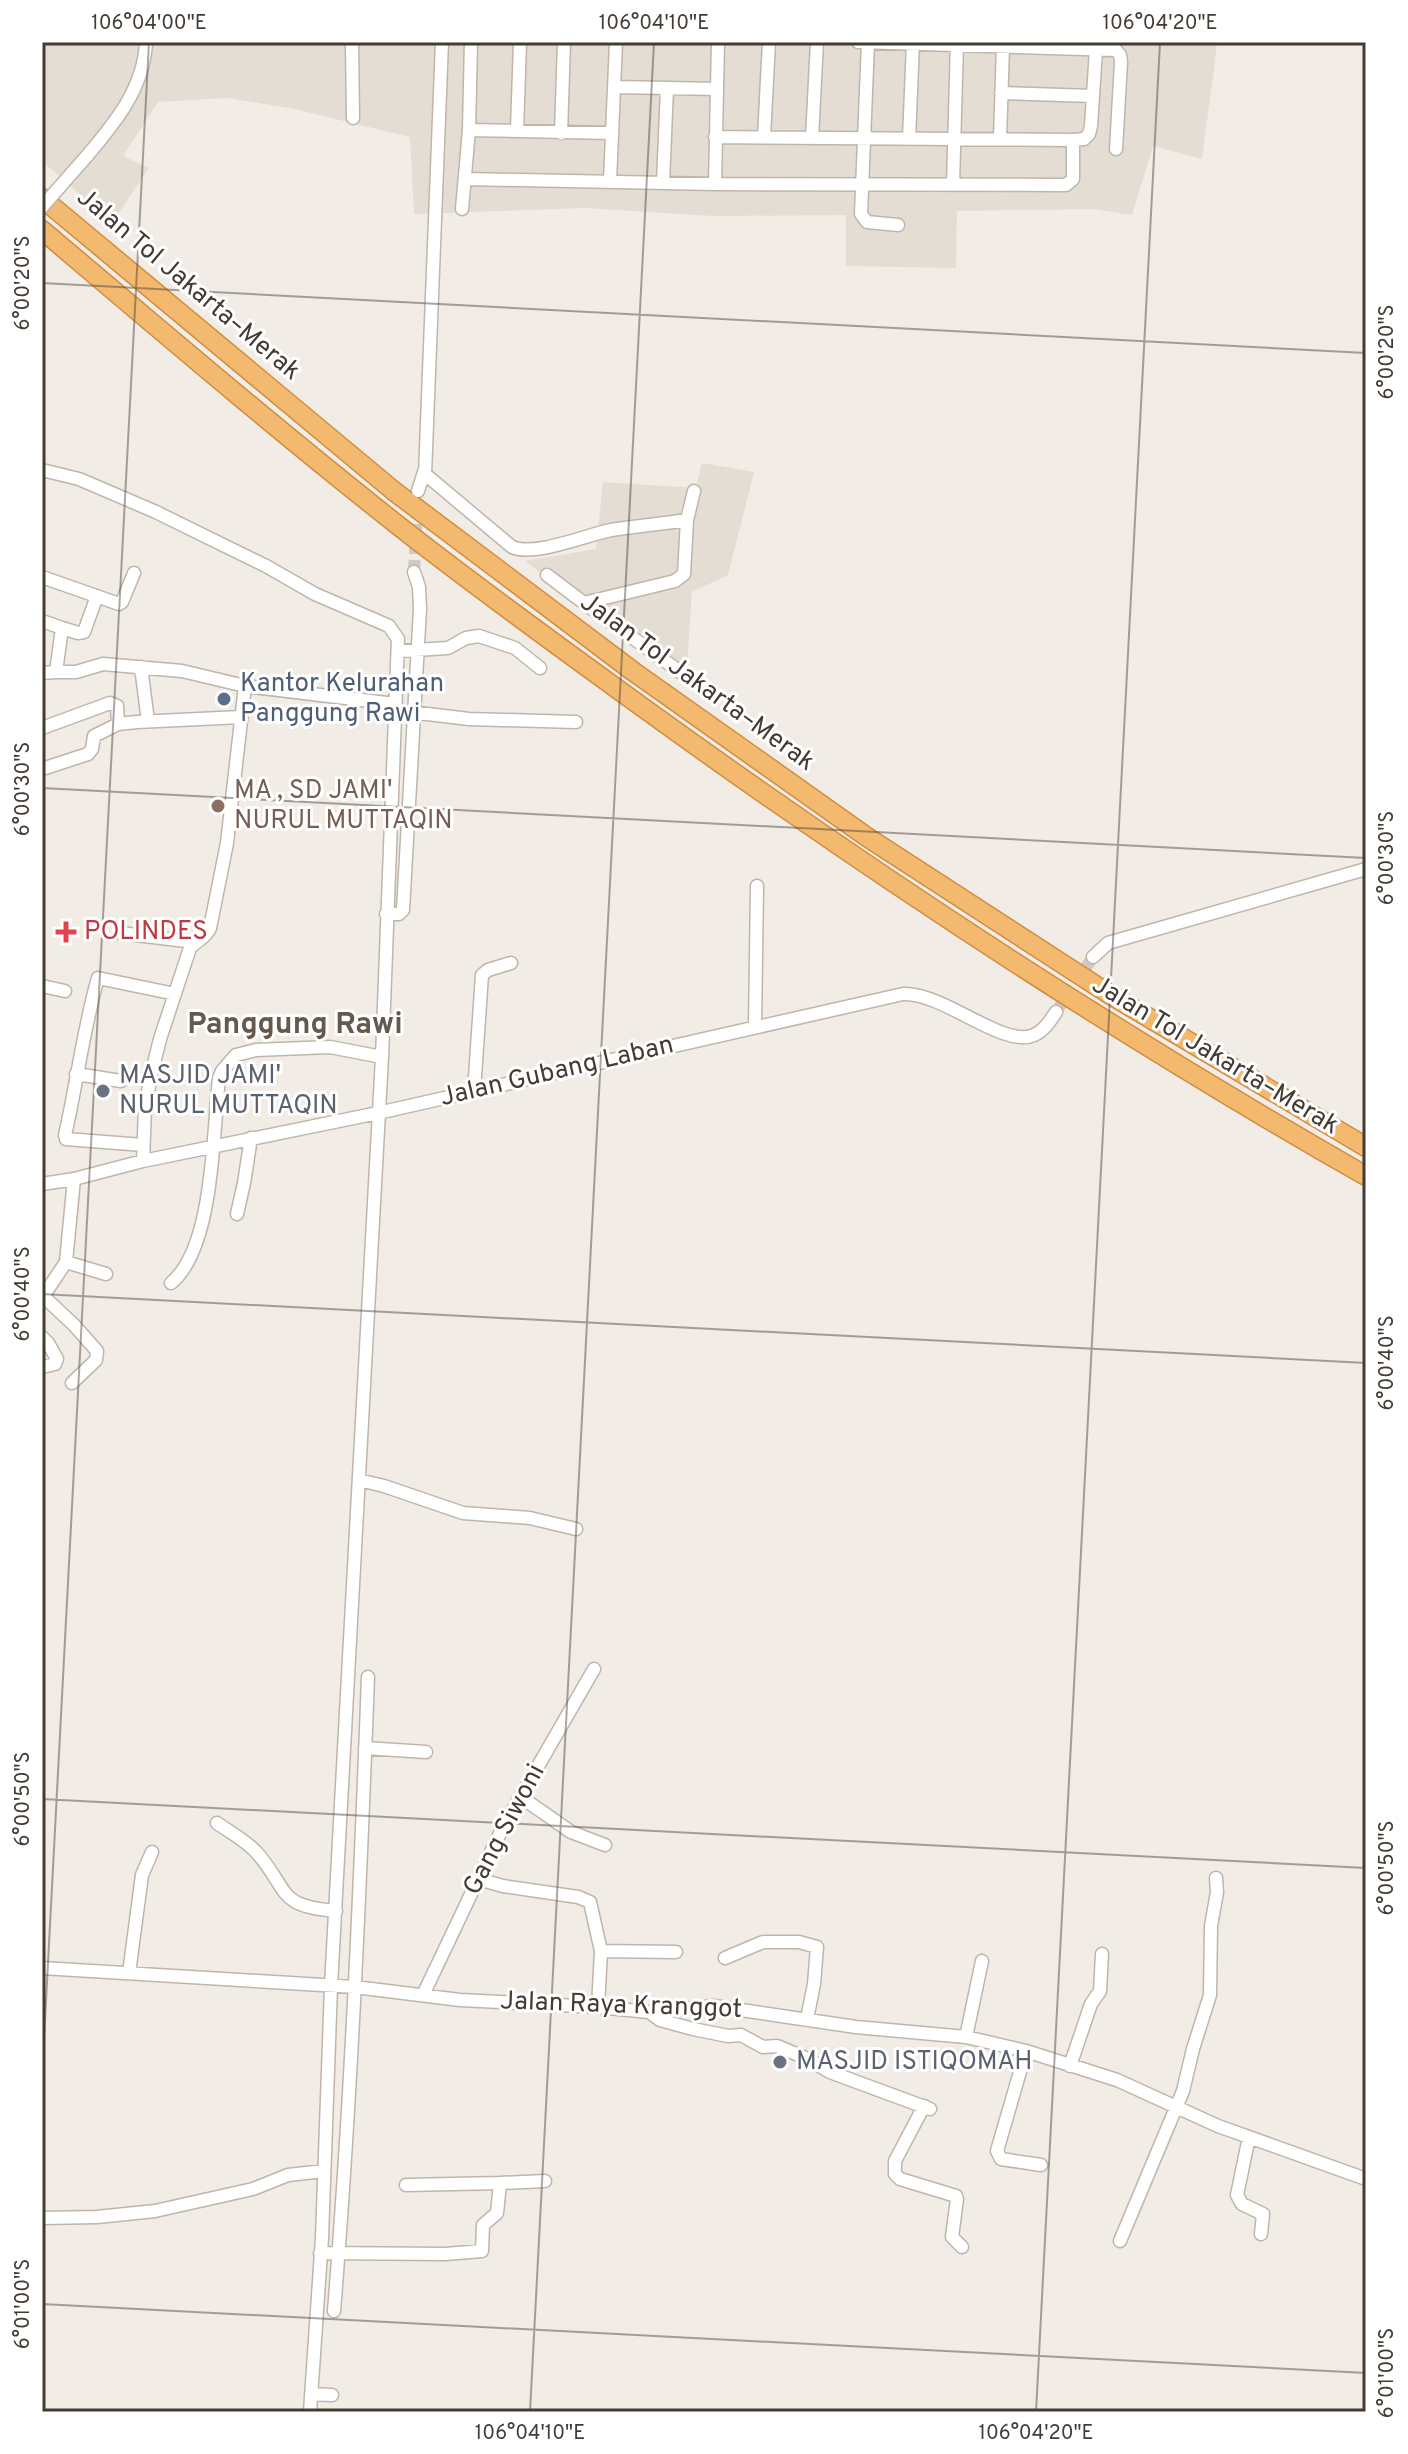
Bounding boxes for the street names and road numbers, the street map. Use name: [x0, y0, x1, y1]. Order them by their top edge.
street label: Jalan Tol Jakarta–Merak: [69, 182, 307, 388]
street label: Jalan Tol Jakarta–Merak: [573, 587, 821, 779]
street label: Jalan Tol Jakarta–Merak: [1085, 969, 1345, 1143]
street label: Jalan Gubang Laban: [437, 1029, 677, 1115]
street label: Gang Siwoni: [457, 1759, 553, 1901]
street label: Jalan Raya Kranggot: [499, 1985, 743, 2027]

